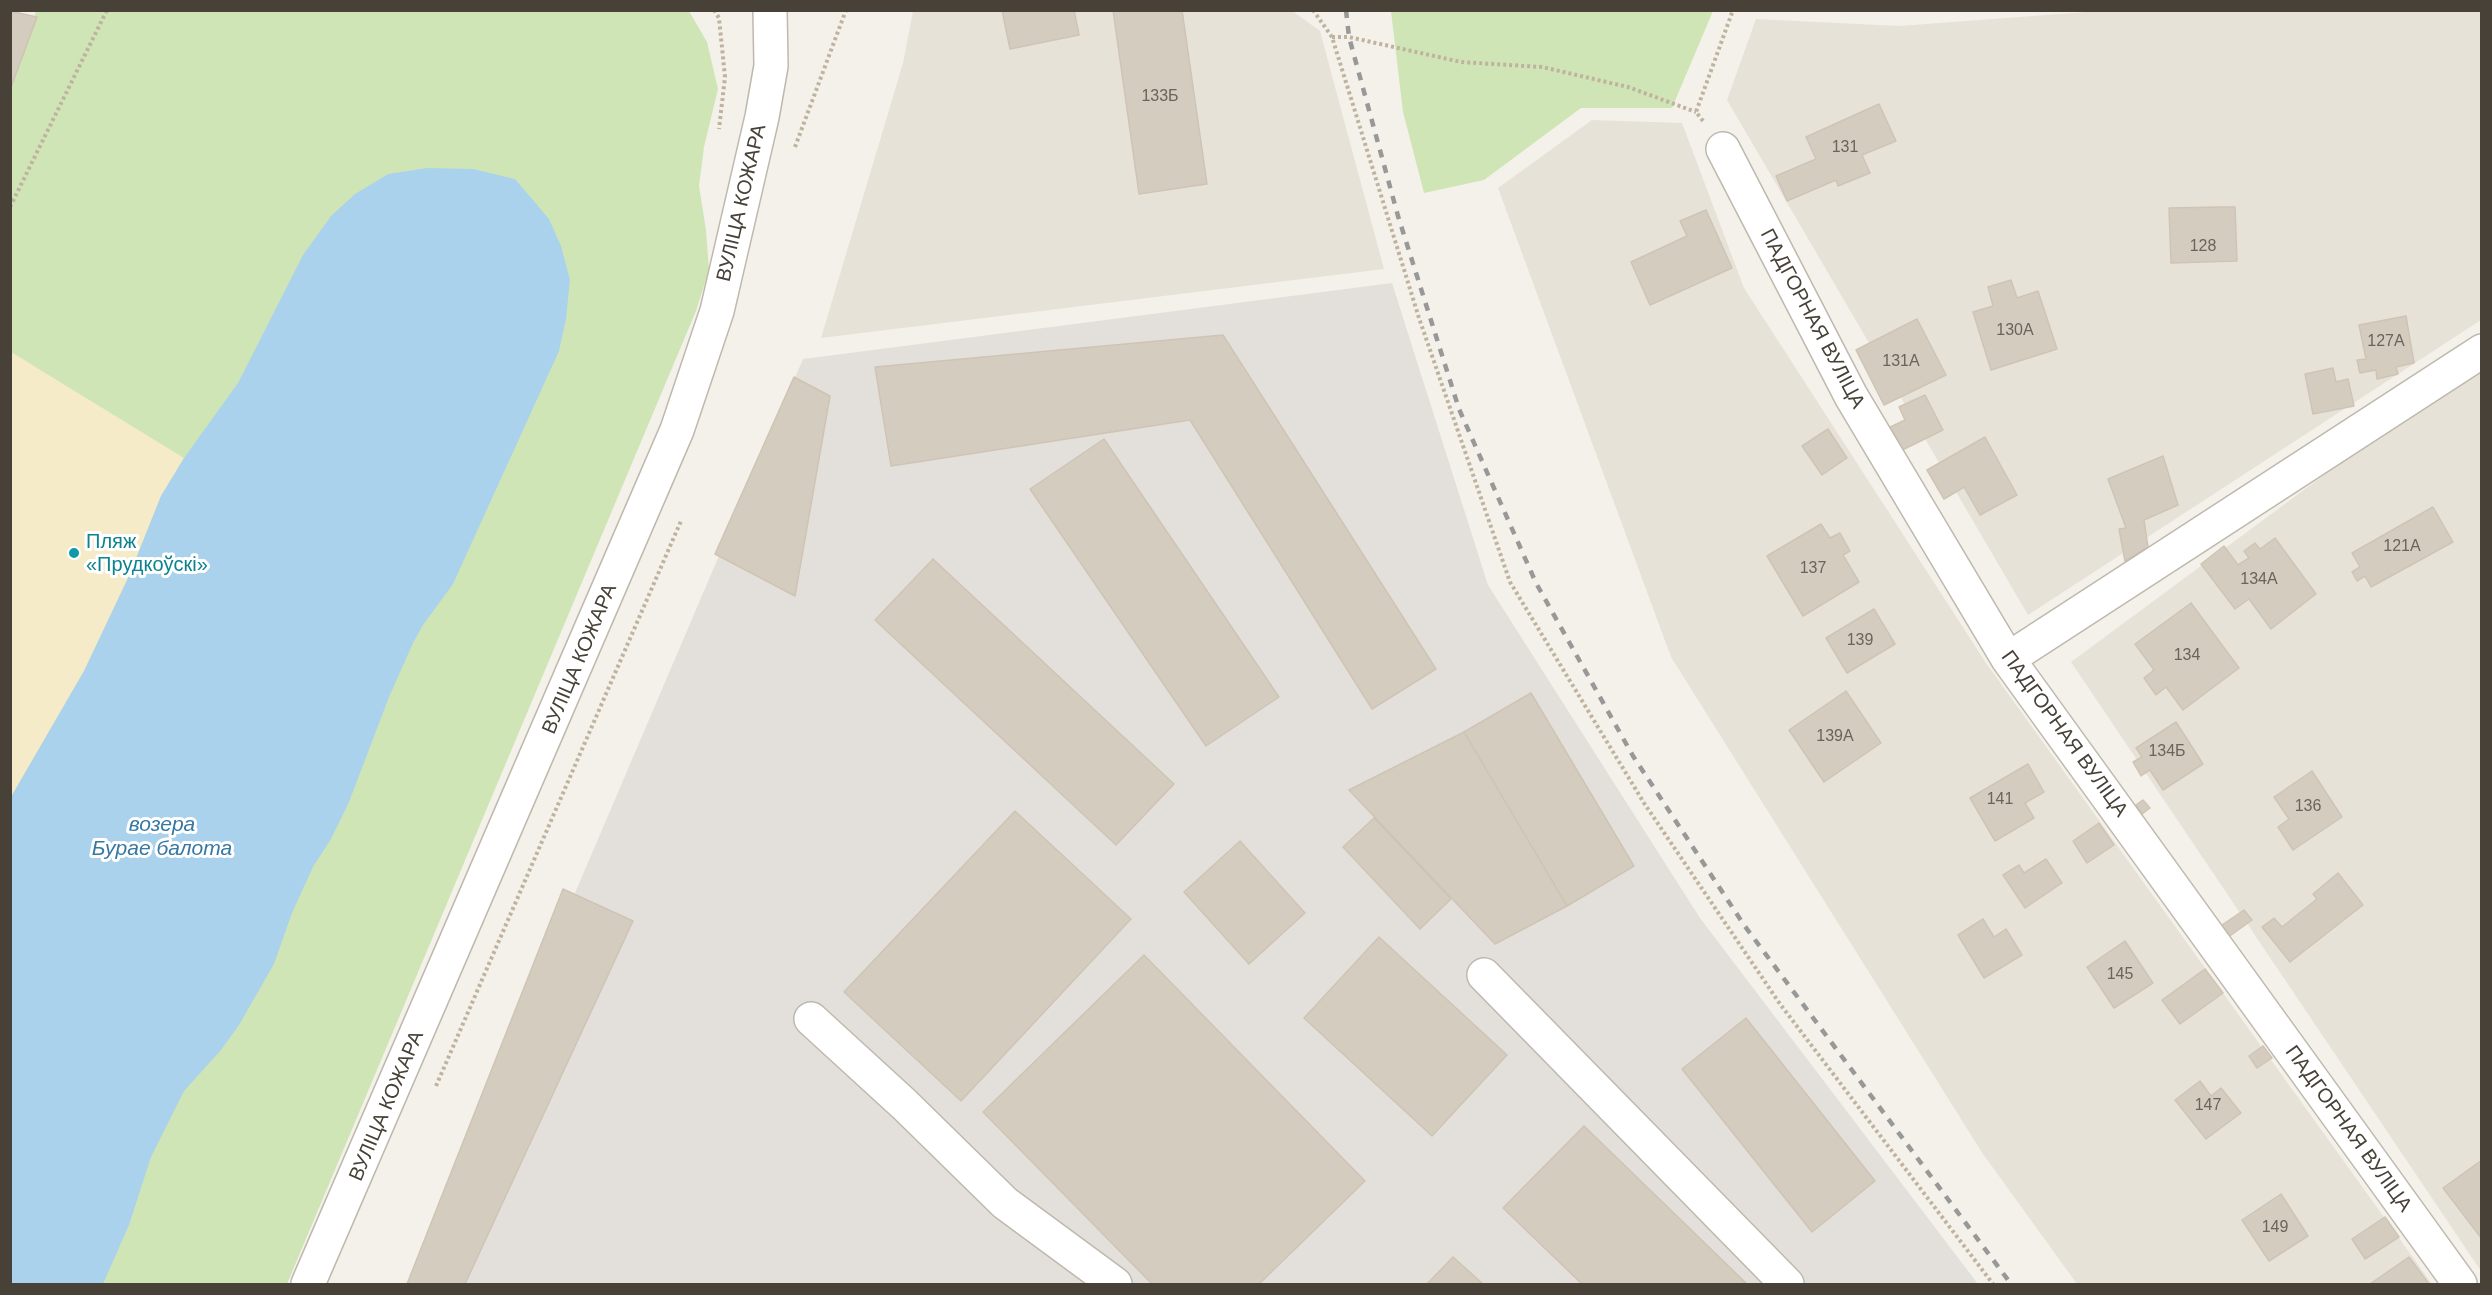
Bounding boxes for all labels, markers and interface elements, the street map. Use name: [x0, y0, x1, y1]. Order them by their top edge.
house number: 133Б: [1141, 87, 1179, 107]
street label: ВУЛІЦА КОЖАРА: [712, 122, 772, 284]
house number: 131: [1832, 138, 1858, 158]
street label: ПАДГОРНАЯ ВУЛІЦА: [1754, 225, 1870, 413]
house number: 128: [2190, 237, 2216, 257]
house number: 130А: [1996, 321, 2034, 341]
house number: 127А: [2367, 332, 2405, 352]
house number: 131А: [1882, 352, 1920, 372]
place label: Пляж «Прудкоўскі»: [86, 530, 208, 577]
house number: 121А: [2383, 537, 2421, 557]
marker: Пляж «Прудкоўскі»: [67, 546, 81, 560]
house number: 137: [1800, 559, 1826, 579]
house number: 134А: [2240, 570, 2278, 590]
street label: ВУЛІЦА КОЖАРА: [538, 580, 622, 738]
house number: 139: [1847, 631, 1873, 651]
street label: ПАДГОРНАЯ ВУЛІЦА: [1996, 646, 2132, 822]
house number: 134: [2174, 646, 2200, 666]
house number: 139А: [1816, 727, 1854, 747]
house number: 134Б: [2148, 742, 2186, 762]
house number: 141: [1987, 790, 2013, 810]
house number: 136: [2295, 797, 2321, 817]
water label: возера Бурае балота: [92, 812, 232, 862]
house number: 145: [2107, 965, 2133, 985]
street label: ВУЛІЦА КОЖАРА: [345, 1027, 429, 1185]
street label: ПАДГОРНАЯ ВУЛІЦА: [2280, 1041, 2416, 1217]
house number: 147: [2195, 1096, 2221, 1116]
house number: 149: [2262, 1218, 2288, 1238]

